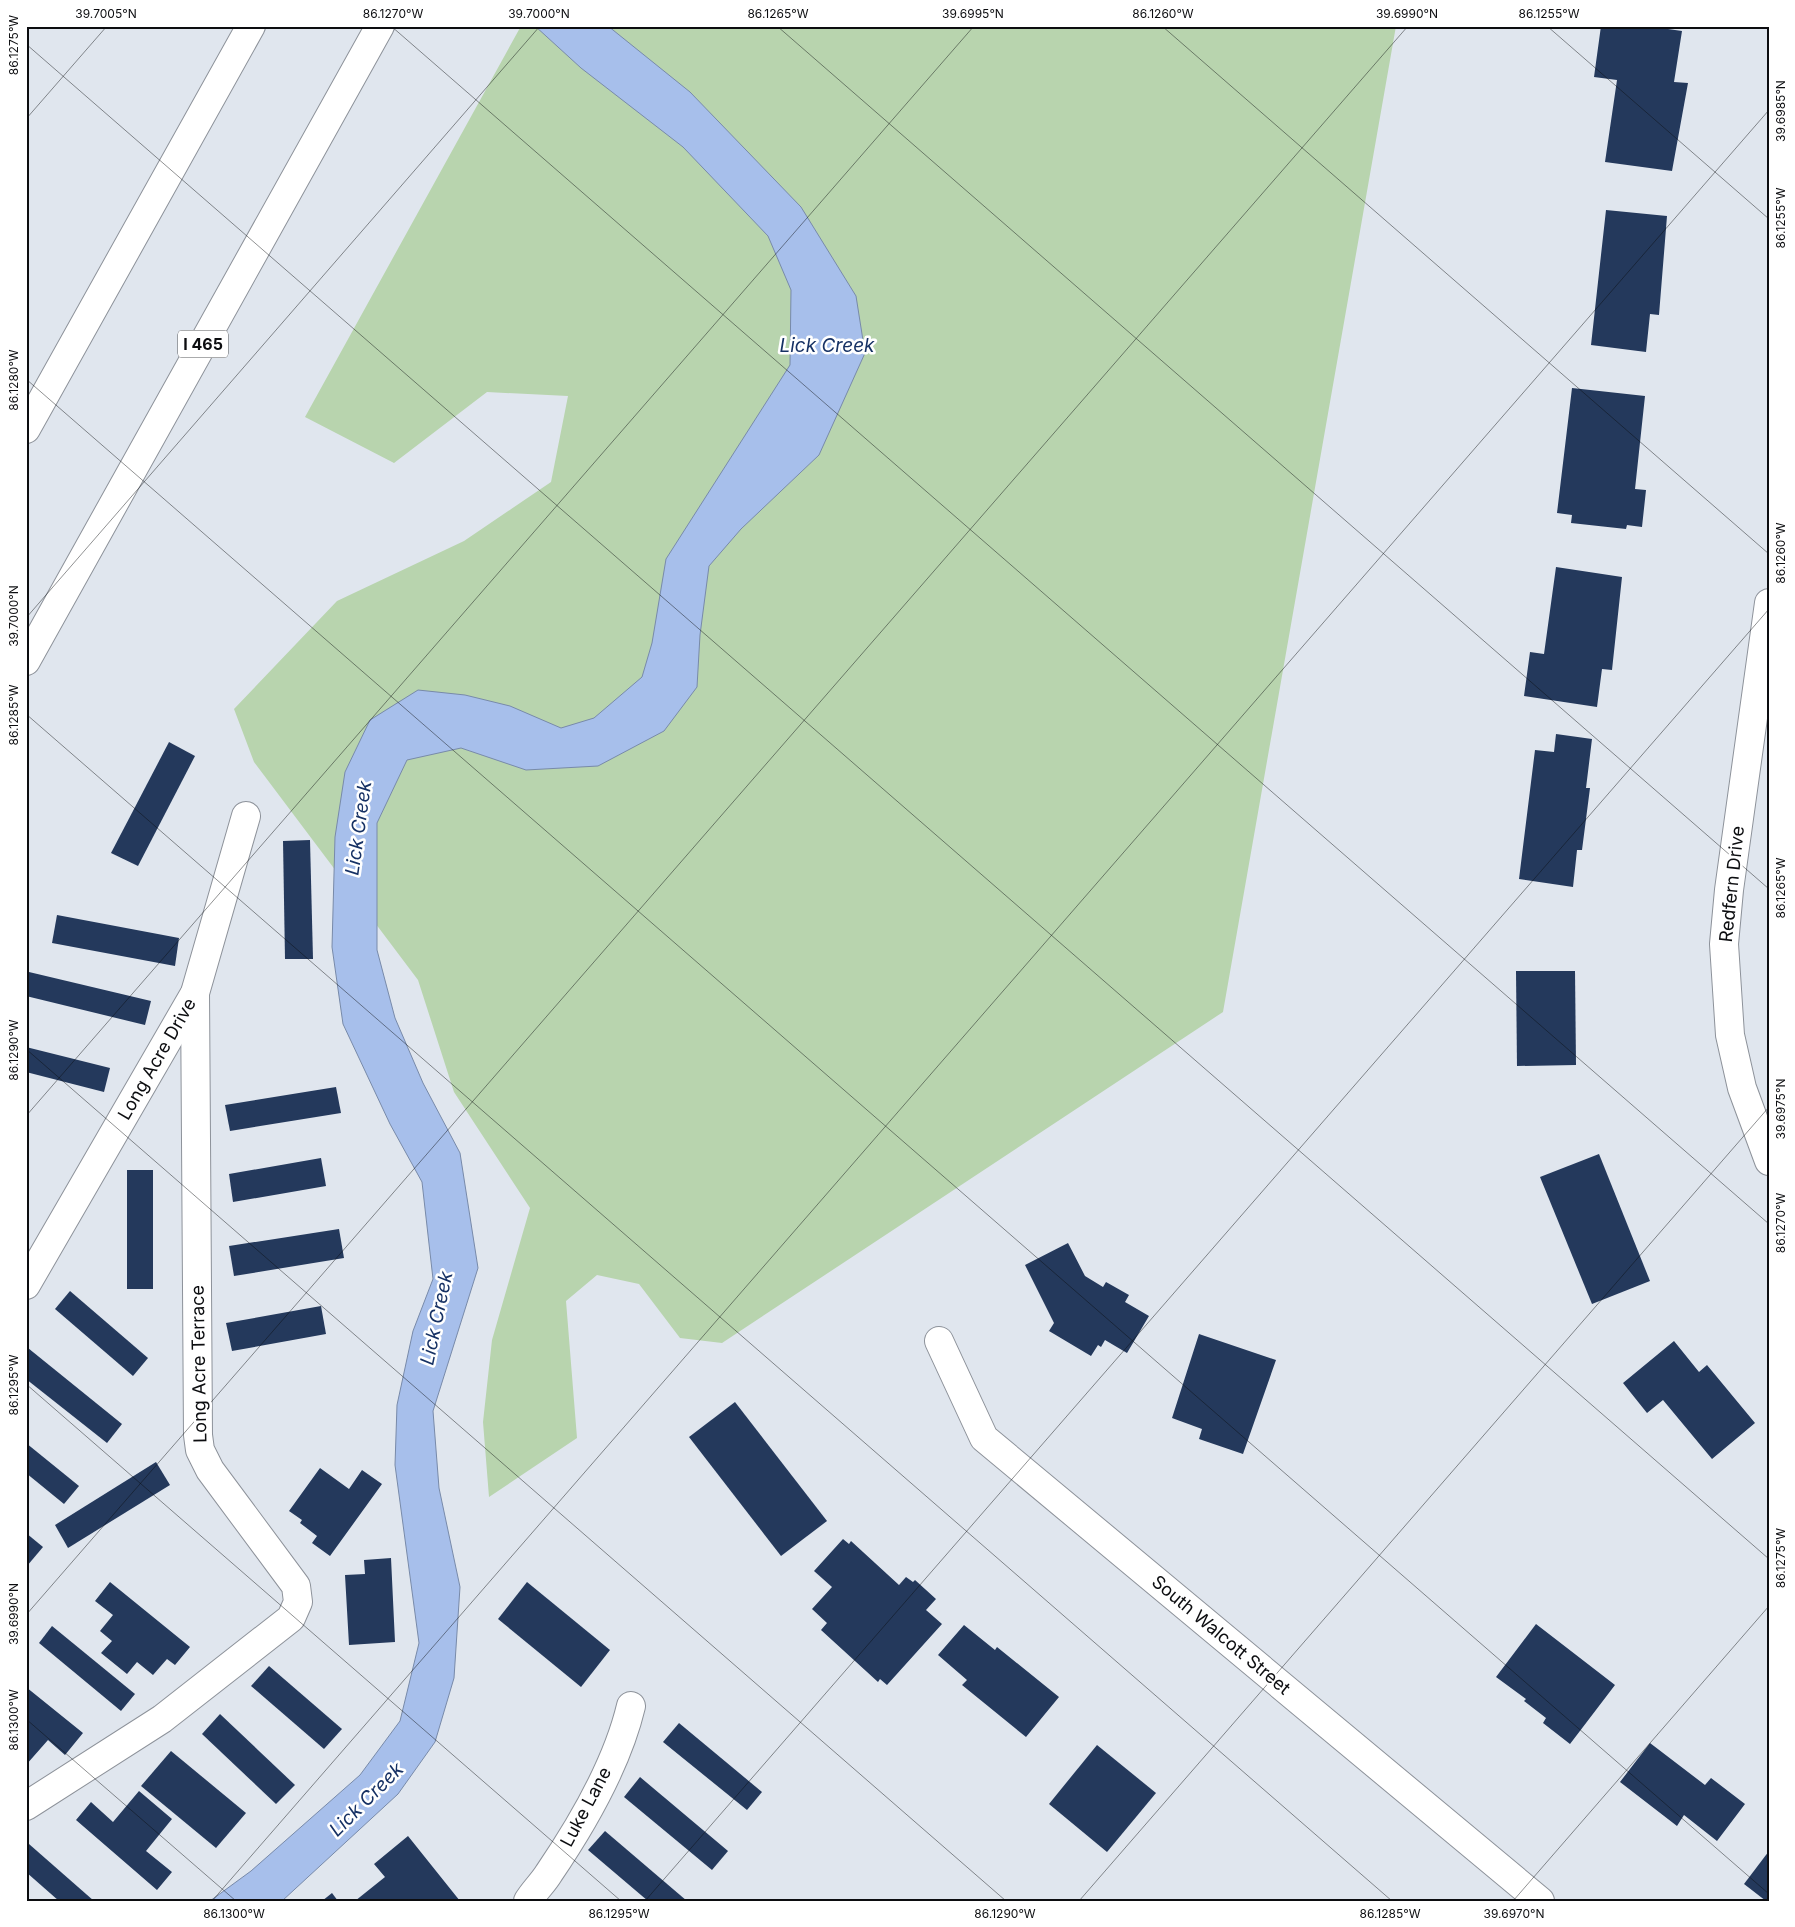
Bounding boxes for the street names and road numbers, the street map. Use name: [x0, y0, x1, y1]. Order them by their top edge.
road number: I 465: [178, 330, 228, 358]
street label: Redfern Drive: [1715, 825, 1748, 943]
street label: Long Acre Drive: [113, 994, 200, 1123]
street label: Long Acre Terrace: [187, 1285, 210, 1443]
street label: South Walcott Street: [1148, 1571, 1295, 1699]
street label: Luke Lane: [556, 1763, 615, 1850]

